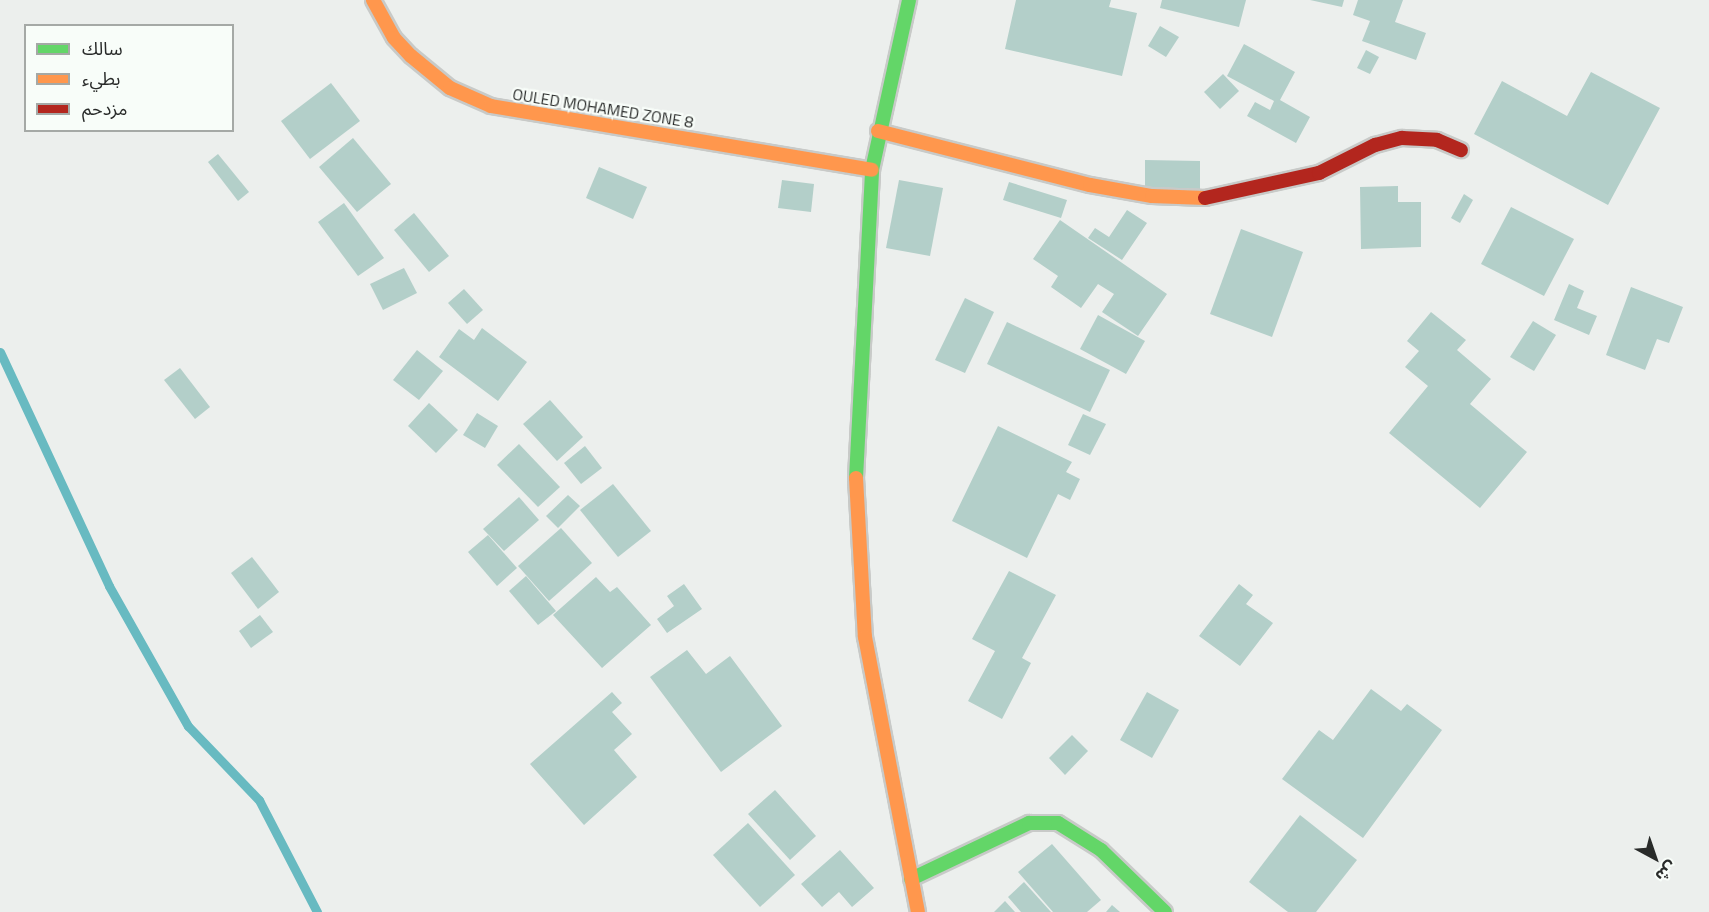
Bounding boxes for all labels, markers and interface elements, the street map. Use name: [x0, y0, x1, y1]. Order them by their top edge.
legend: [24, 24, 234, 132]
text: سالك: [82, 35, 123, 62]
text: بطيء: [82, 65, 120, 92]
street label: OULED MOHAMED ZONE 8: [511, 84, 695, 132]
text: مزدحم: [82, 95, 127, 122]
north arrow: [1625, 828, 1685, 888]
text: ش: [1650, 856, 1683, 888]

